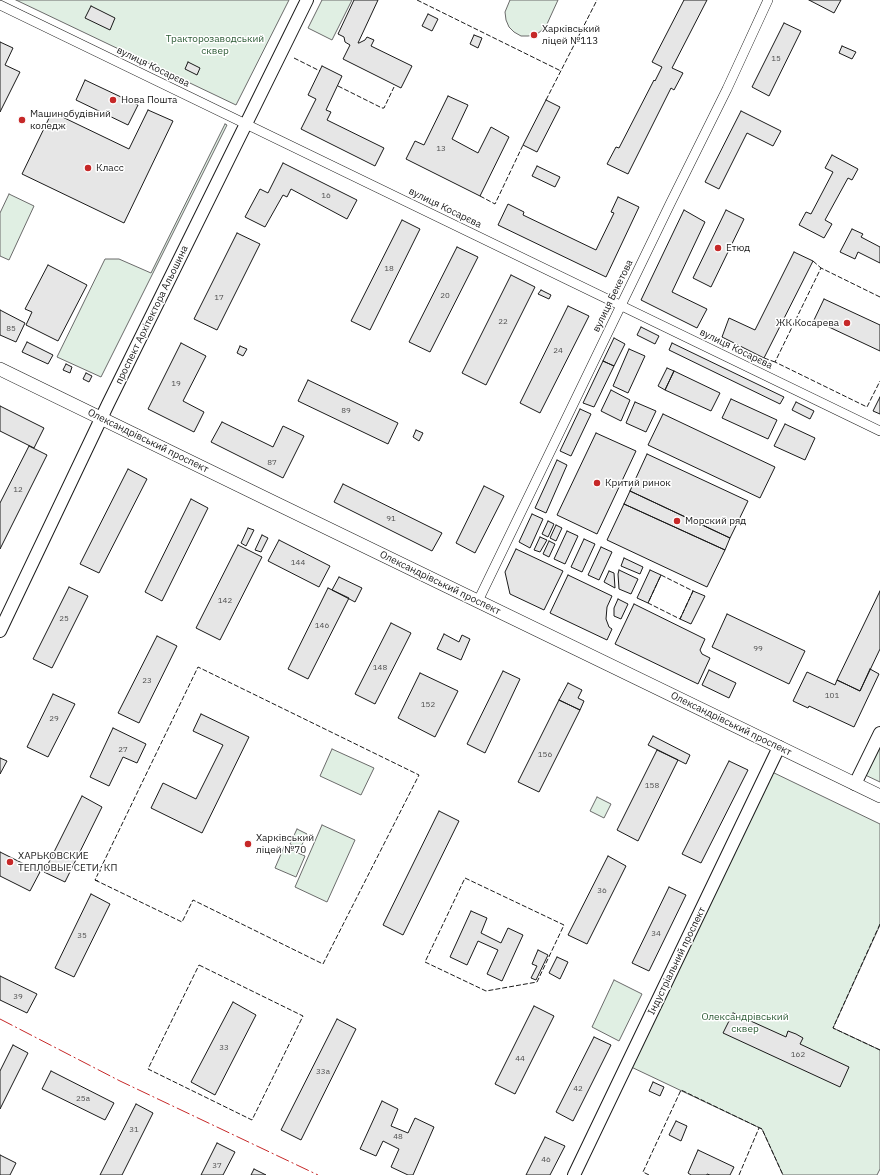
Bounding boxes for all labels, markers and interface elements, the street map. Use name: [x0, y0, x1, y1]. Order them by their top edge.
place label: Харківський ліцей №113: [542, 23, 600, 46]
marker: Харківський ліцей №113: [529, 30, 539, 40]
park label: Тракторозаводський сквер: [166, 33, 264, 56]
street label: вулиця Косарєва: [115, 44, 191, 90]
house number: 15: [771, 54, 781, 64]
place label: Нова Пошта: [121, 94, 177, 106]
marker: Нова Пошта: [108, 95, 118, 105]
place label: Машинобудівний коледж: [30, 108, 111, 132]
marker: Машинобудівний коледж: [17, 115, 27, 125]
house number: 13: [436, 144, 446, 154]
place label: Класс: [96, 162, 124, 174]
marker: Класс: [83, 163, 93, 173]
street label: вулиця Косарєва: [407, 185, 483, 231]
house number: 16: [321, 191, 331, 201]
place label: Етюд: [726, 242, 750, 254]
marker: Етюд: [713, 243, 723, 253]
street label: проспект Архітектора Альошина: [113, 244, 191, 386]
street label: вулиця Бекетова: [590, 258, 636, 334]
house number: 18: [384, 264, 394, 274]
house number: 20: [440, 291, 450, 301]
house number: 17: [214, 293, 224, 303]
house number: 22: [498, 317, 508, 327]
place label: ЖК Косарева: [776, 317, 839, 329]
marker: ЖК Косарева: [842, 318, 852, 328]
house number: 85: [6, 324, 16, 334]
street label: вулиця Косарєва: [698, 326, 774, 372]
house number: 24: [553, 346, 563, 356]
house number: 19: [171, 379, 181, 389]
street label: Олександрівський проспект: [86, 406, 210, 476]
house number: 89: [341, 406, 351, 416]
house number: 87: [267, 458, 277, 468]
place label: Критий ринок: [605, 477, 671, 489]
marker: Критий ринок: [592, 478, 602, 488]
house number: 12: [13, 485, 23, 495]
house number: 91: [386, 514, 396, 524]
place label: Морский ряд: [685, 515, 746, 527]
marker: Морский ряд: [672, 516, 682, 526]
street label: Олександрівський проспект: [378, 548, 502, 618]
house number: 144: [291, 558, 305, 568]
house number: 142: [218, 596, 232, 606]
house number: 25: [59, 614, 69, 624]
house number: 146: [315, 621, 329, 631]
house number: 99: [753, 644, 763, 654]
house number: 148: [373, 663, 387, 673]
house number: 23: [142, 676, 152, 686]
street label: Олександрівський проспект: [669, 689, 793, 759]
house number: 101: [825, 691, 839, 701]
house number: 152: [421, 700, 435, 710]
house number: 29: [49, 714, 59, 724]
house number: 27: [118, 745, 128, 755]
house number: 156: [538, 750, 552, 760]
house number: 158: [645, 781, 659, 791]
place label: Харківський ліцей №70: [256, 832, 314, 856]
marker: Харківський ліцей №70: [243, 839, 253, 849]
place label: ХАРЬКОВСКИЕ ТЕПЛОВЫЕ СЕТИ, КП: [18, 850, 117, 874]
marker: ХАРЬКОВСКИЕ ТЕПЛОВЫЕ СЕТИ, КП: [5, 857, 15, 867]
house number: 36: [597, 886, 607, 896]
street label: Індустріальний проспект: [646, 905, 708, 1017]
house number: 34: [651, 929, 661, 939]
house number: 35: [77, 931, 87, 941]
house number: 39: [13, 992, 23, 1002]
park label: Олександрівський сквер: [701, 1011, 789, 1034]
house number: 33: [219, 1043, 229, 1053]
house number: 162: [791, 1050, 805, 1060]
house number: 44: [515, 1054, 525, 1064]
house number: 33а: [316, 1067, 330, 1077]
house number: 42: [573, 1084, 583, 1094]
house number: 25а: [76, 1094, 90, 1104]
house number: 31: [129, 1125, 139, 1135]
house number: 48: [393, 1132, 403, 1142]
house number: 46: [541, 1155, 551, 1165]
house number: 37: [212, 1161, 222, 1171]

